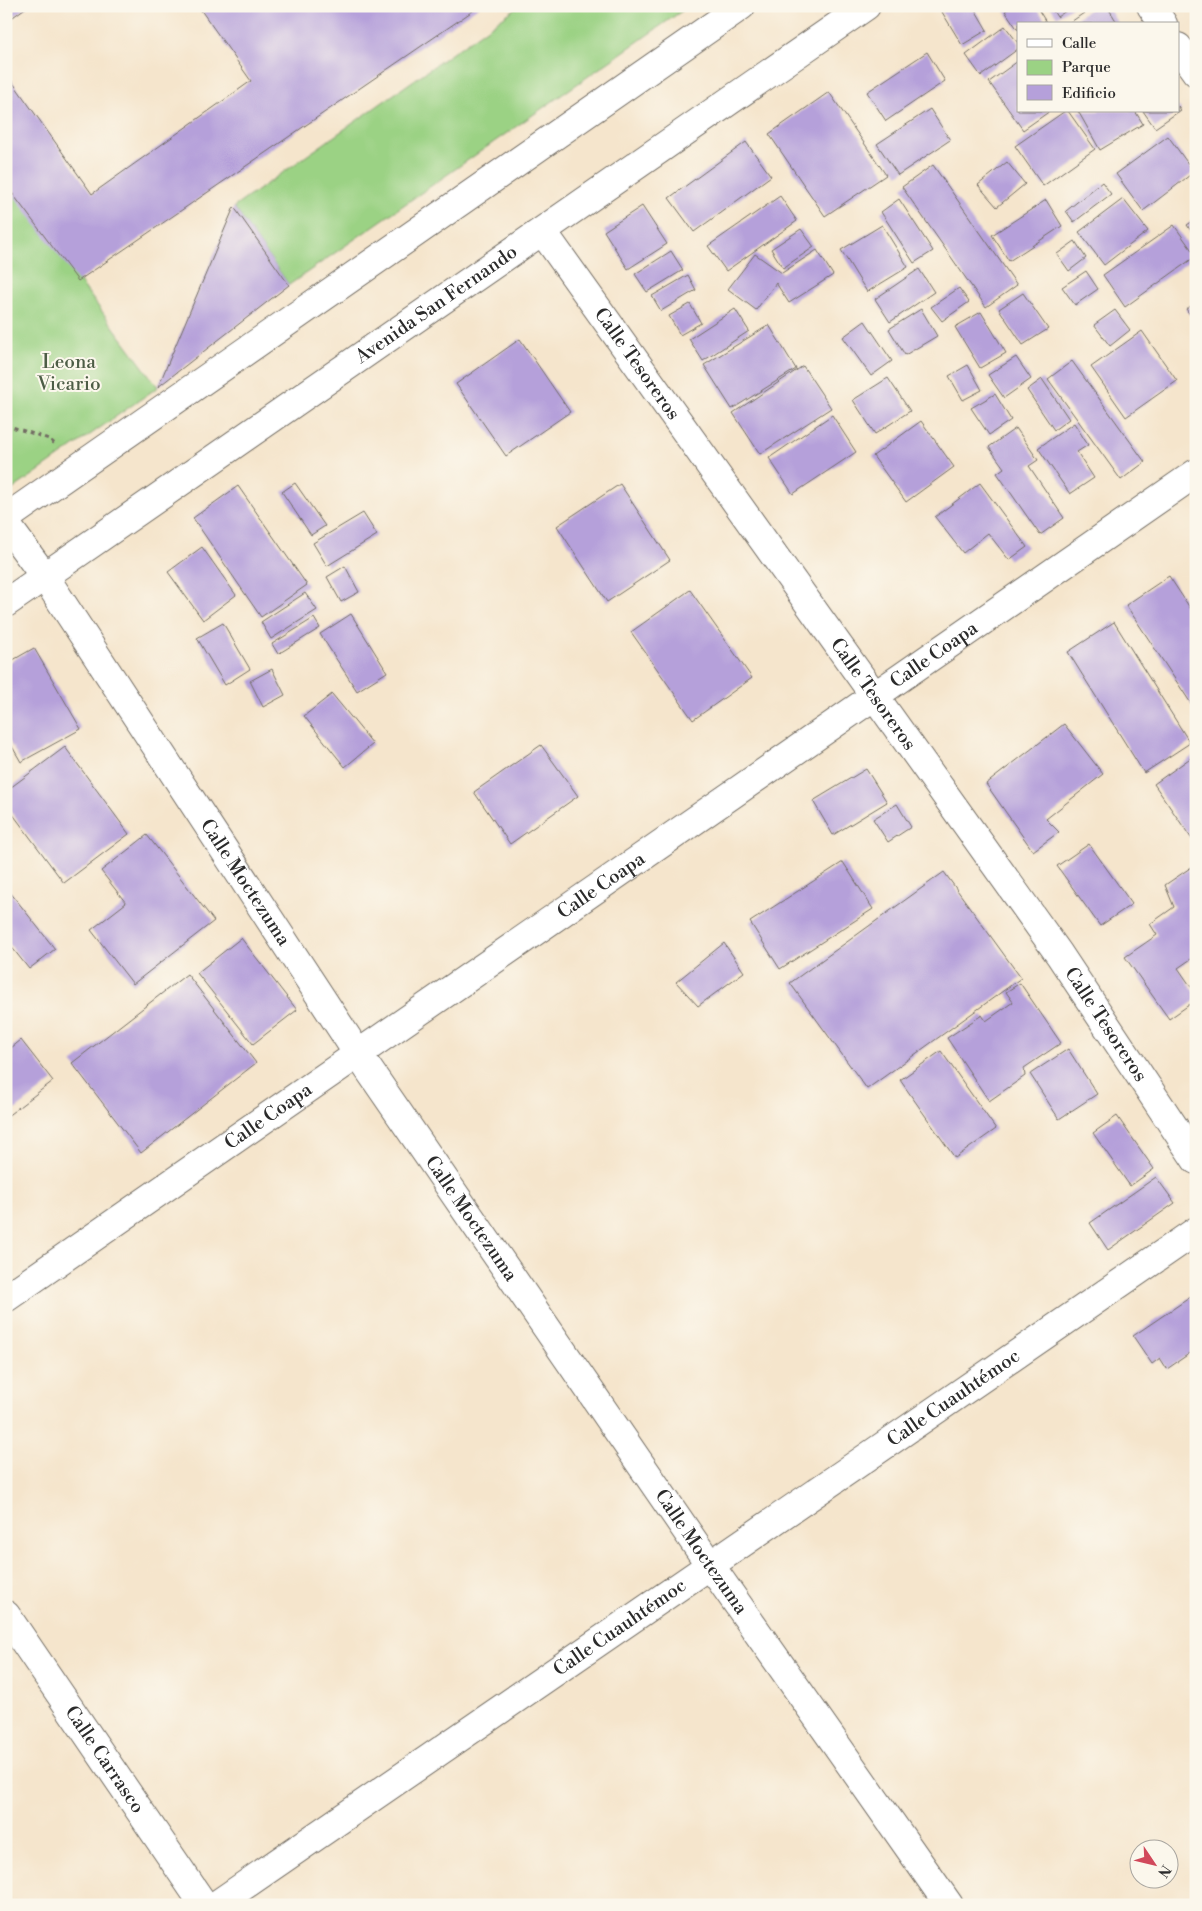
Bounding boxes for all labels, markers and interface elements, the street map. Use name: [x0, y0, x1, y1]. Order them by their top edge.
legend: [1017, 22, 1180, 112]
text: Calle: [1062, 34, 1096, 53]
text: Parque: [1062, 58, 1111, 77]
text: Edificio: [1062, 84, 1116, 103]
street label: Avenida San Fernando: [350, 240, 522, 369]
street label: Calle Tesoreros: [589, 303, 685, 425]
park label: Leona Vicario: [36, 350, 101, 396]
street label: Calle Coapa: [885, 616, 983, 694]
street label: Calle Tesoreros: [825, 633, 922, 755]
street label: Calle Moctezuma: [195, 814, 296, 951]
street label: Calle Coapa: [552, 847, 650, 924]
street label: Calle Tesoreros: [1059, 963, 1152, 1086]
street label: Calle Coapa: [220, 1077, 317, 1155]
street label: Calle Moctezuma: [420, 1151, 523, 1286]
street label: Calle Cuauhtémoc: [882, 1344, 1025, 1452]
street label: Calle Moctezuma: [649, 1485, 753, 1619]
street label: Calle Cuauhtémoc: [549, 1573, 691, 1682]
street label: Calle Carrasco: [59, 1701, 150, 1818]
north arrow: [1130, 1838, 1180, 1888]
text: N: [1153, 1861, 1174, 1881]

